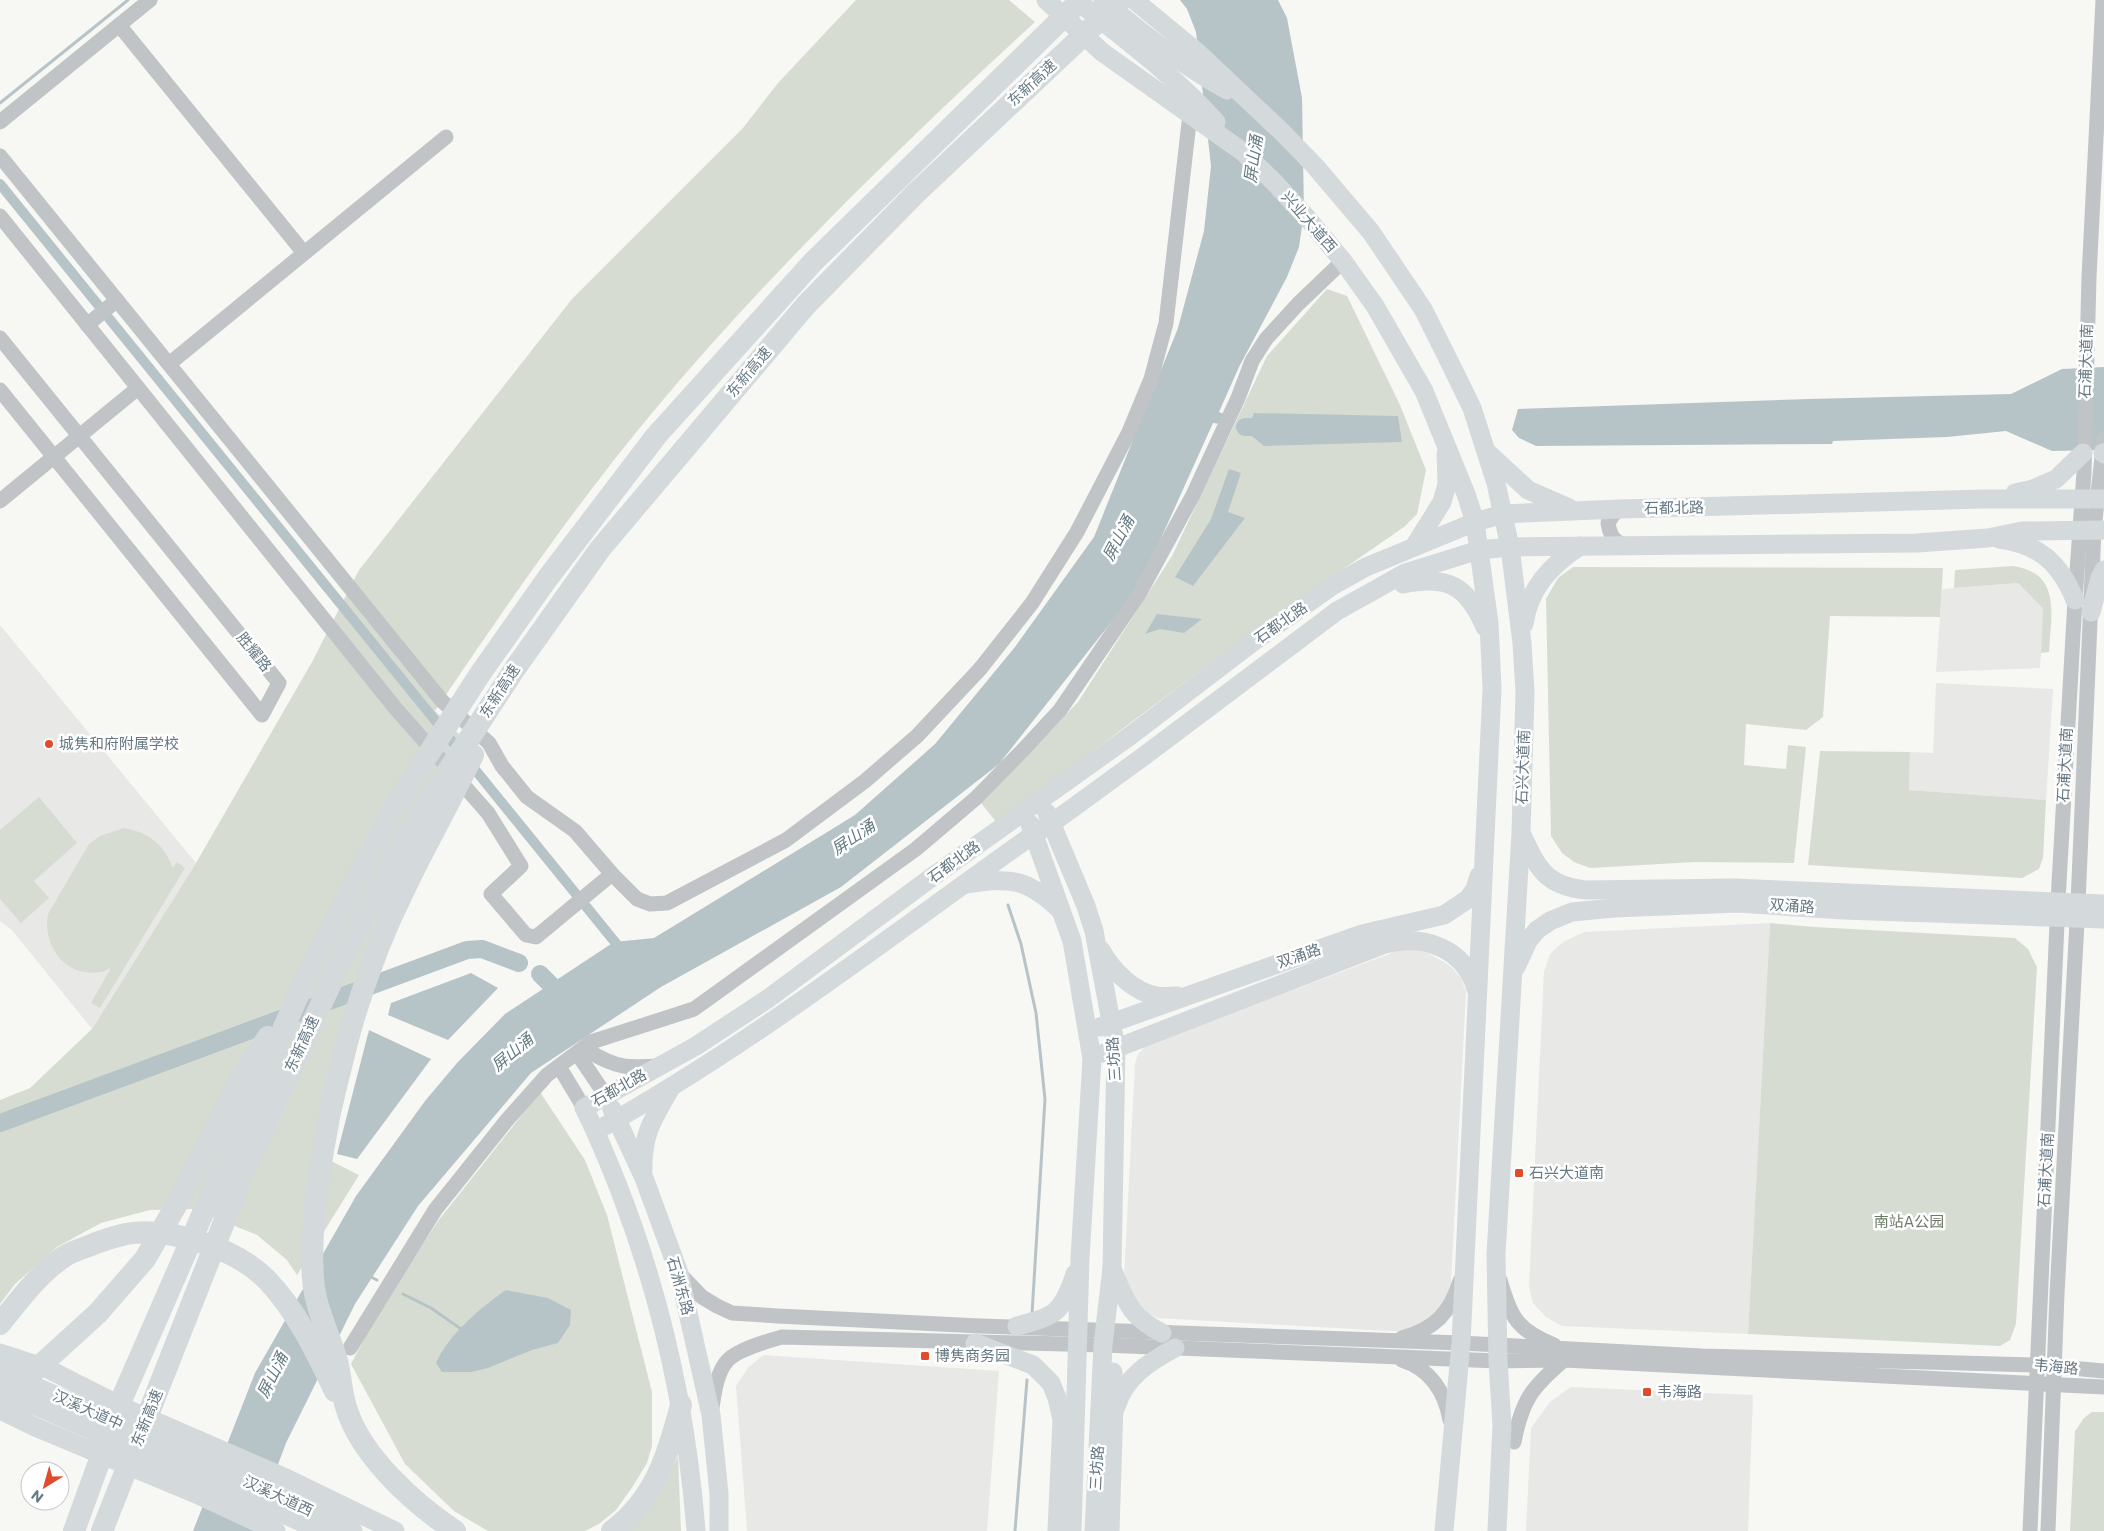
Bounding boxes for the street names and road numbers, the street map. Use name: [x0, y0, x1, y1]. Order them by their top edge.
street label: 东新高速: [1003, 55, 1059, 109]
street label: 兴业大道西: [1278, 187, 1341, 256]
street label: 石浦大道南: [2075, 323, 2095, 399]
street label: 东新高速: [722, 343, 774, 400]
street label: 石都北路: [1644, 497, 1704, 517]
street label: 石都北路: [1251, 598, 1310, 647]
street label: 胜耀路: [234, 628, 276, 675]
street label: 东新高速: [475, 660, 523, 721]
street label: 石浦大道南: [2053, 727, 2075, 803]
street label: 石兴大道南: [1512, 729, 1532, 805]
street label: 石都北路: [924, 836, 983, 886]
street label: 双涌路: [1769, 894, 1815, 916]
street label: 双涌路: [1274, 939, 1323, 971]
street label: 东新高速: [280, 1013, 322, 1075]
street label: 三坊路: [1102, 1036, 1124, 1082]
street label: 石都北路: [588, 1065, 649, 1110]
street label: 石浦大道南: [2034, 1132, 2056, 1208]
street label: 石洲东路: [664, 1254, 698, 1317]
street label: 韦海路: [2033, 1355, 2079, 1377]
street label: 汉溪大道中: [50, 1386, 126, 1433]
street label: 东新高速: [126, 1386, 166, 1449]
street label: 三坊路: [1086, 1445, 1106, 1491]
street label: 汉溪大道西: [241, 1471, 316, 1519]

